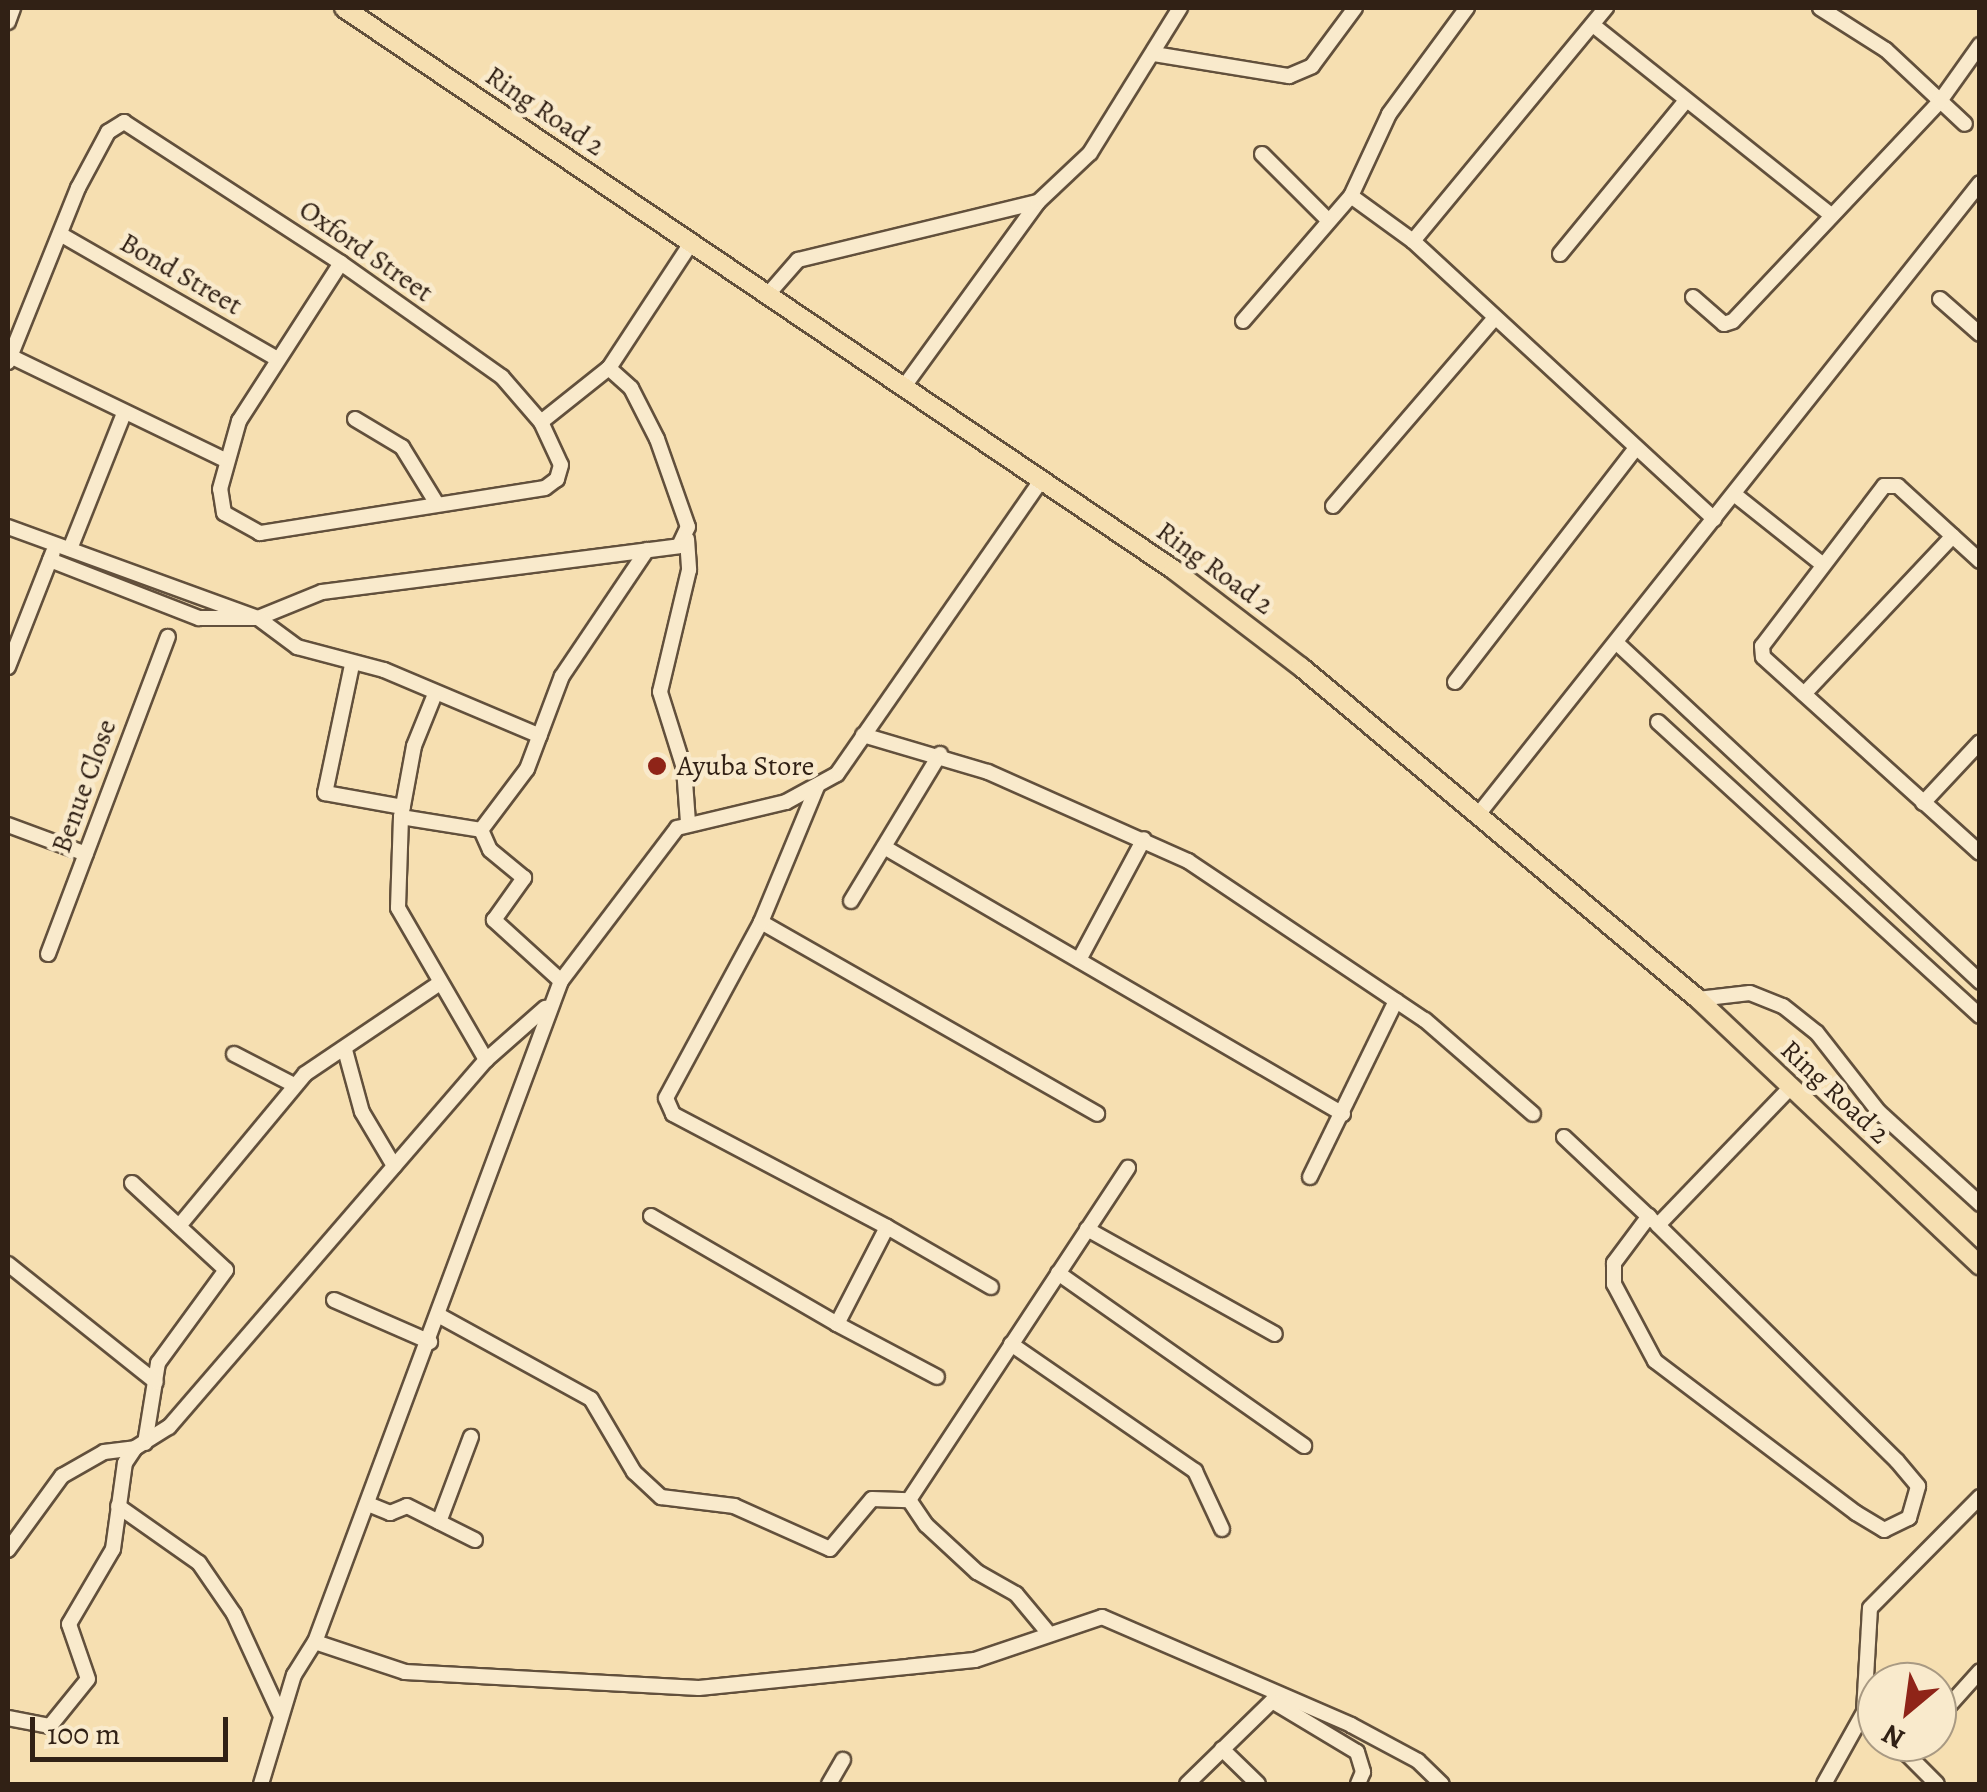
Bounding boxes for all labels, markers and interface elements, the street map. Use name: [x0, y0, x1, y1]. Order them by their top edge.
street label: Ring Road 2: [479, 59, 611, 163]
street label: Oxford Street: [293, 193, 439, 309]
street label: Bond Street: [114, 226, 248, 322]
street label: Ring Road 2: [1150, 514, 1280, 622]
street label: Benue Close: [44, 715, 124, 857]
place label: Ayuba Store: [677, 749, 814, 783]
marker: Ayuba Store: [646, 755, 668, 777]
street label: Ring Road 2: [1774, 1033, 1896, 1151]
north arrow: [1857, 1662, 1957, 1762]
scale bar: [35, 1697, 232, 1759]
text: 100 m: [47, 1714, 120, 1754]
text: N: [1875, 1715, 1912, 1758]

